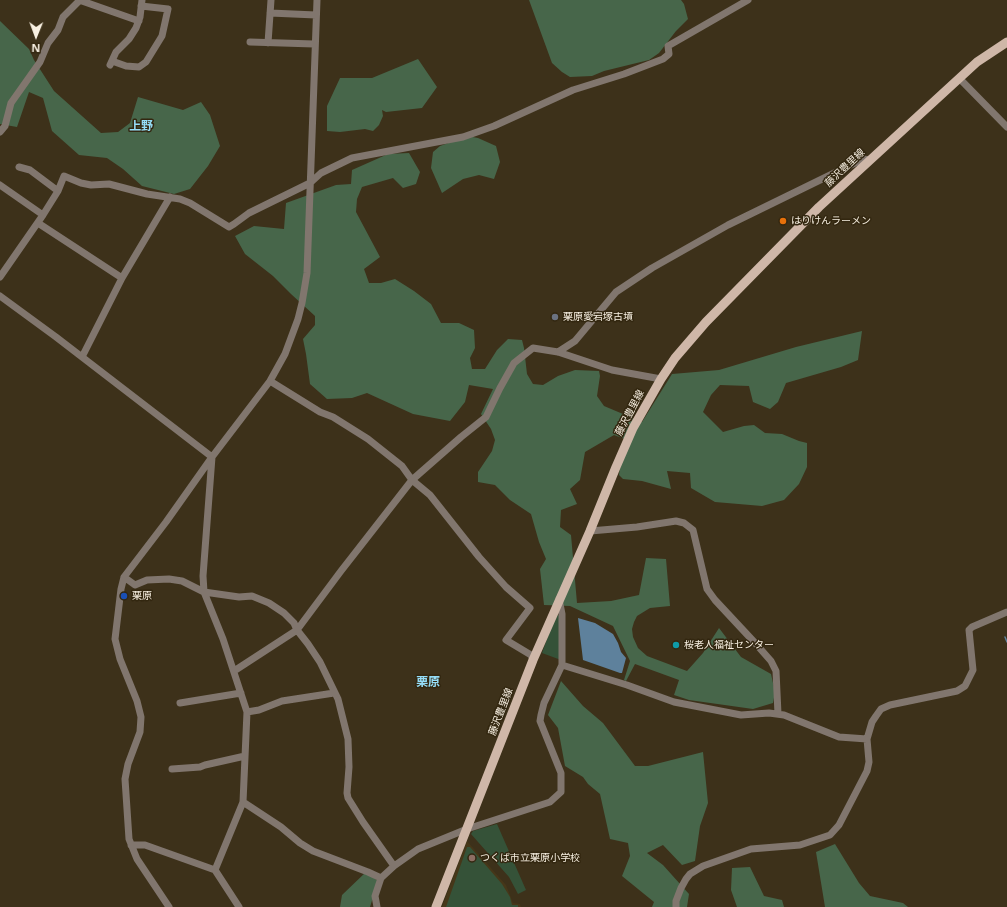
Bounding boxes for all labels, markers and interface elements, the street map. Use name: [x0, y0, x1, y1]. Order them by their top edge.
north arrow: [16, 16, 56, 56]
text: N: [31, 41, 40, 56]
district label: 上野: [129, 120, 153, 134]
street label: 藤沢豊里線: [823, 147, 867, 189]
place label: はりけんラーメン: [791, 215, 871, 227]
marker: はりけんラーメン: [778, 216, 788, 226]
place label: 栗原愛宕塚古墳: [563, 311, 633, 323]
marker: 栗原愛宕塚古墳: [550, 312, 560, 322]
street label: 藤沢豊里線: [613, 388, 647, 438]
place label: 栗原: [132, 590, 152, 602]
marker: 栗原: [119, 591, 129, 601]
place label: 桜老人福祉センター: [684, 639, 774, 651]
marker: 桜老人福祉センター: [671, 640, 681, 650]
district label: 栗原: [416, 676, 440, 690]
street label: 藤沢豊里線: [486, 687, 516, 737]
place label: つくば市立栗原小学校: [480, 852, 580, 864]
marker: つくば市立栗原小学校: [467, 853, 477, 863]

